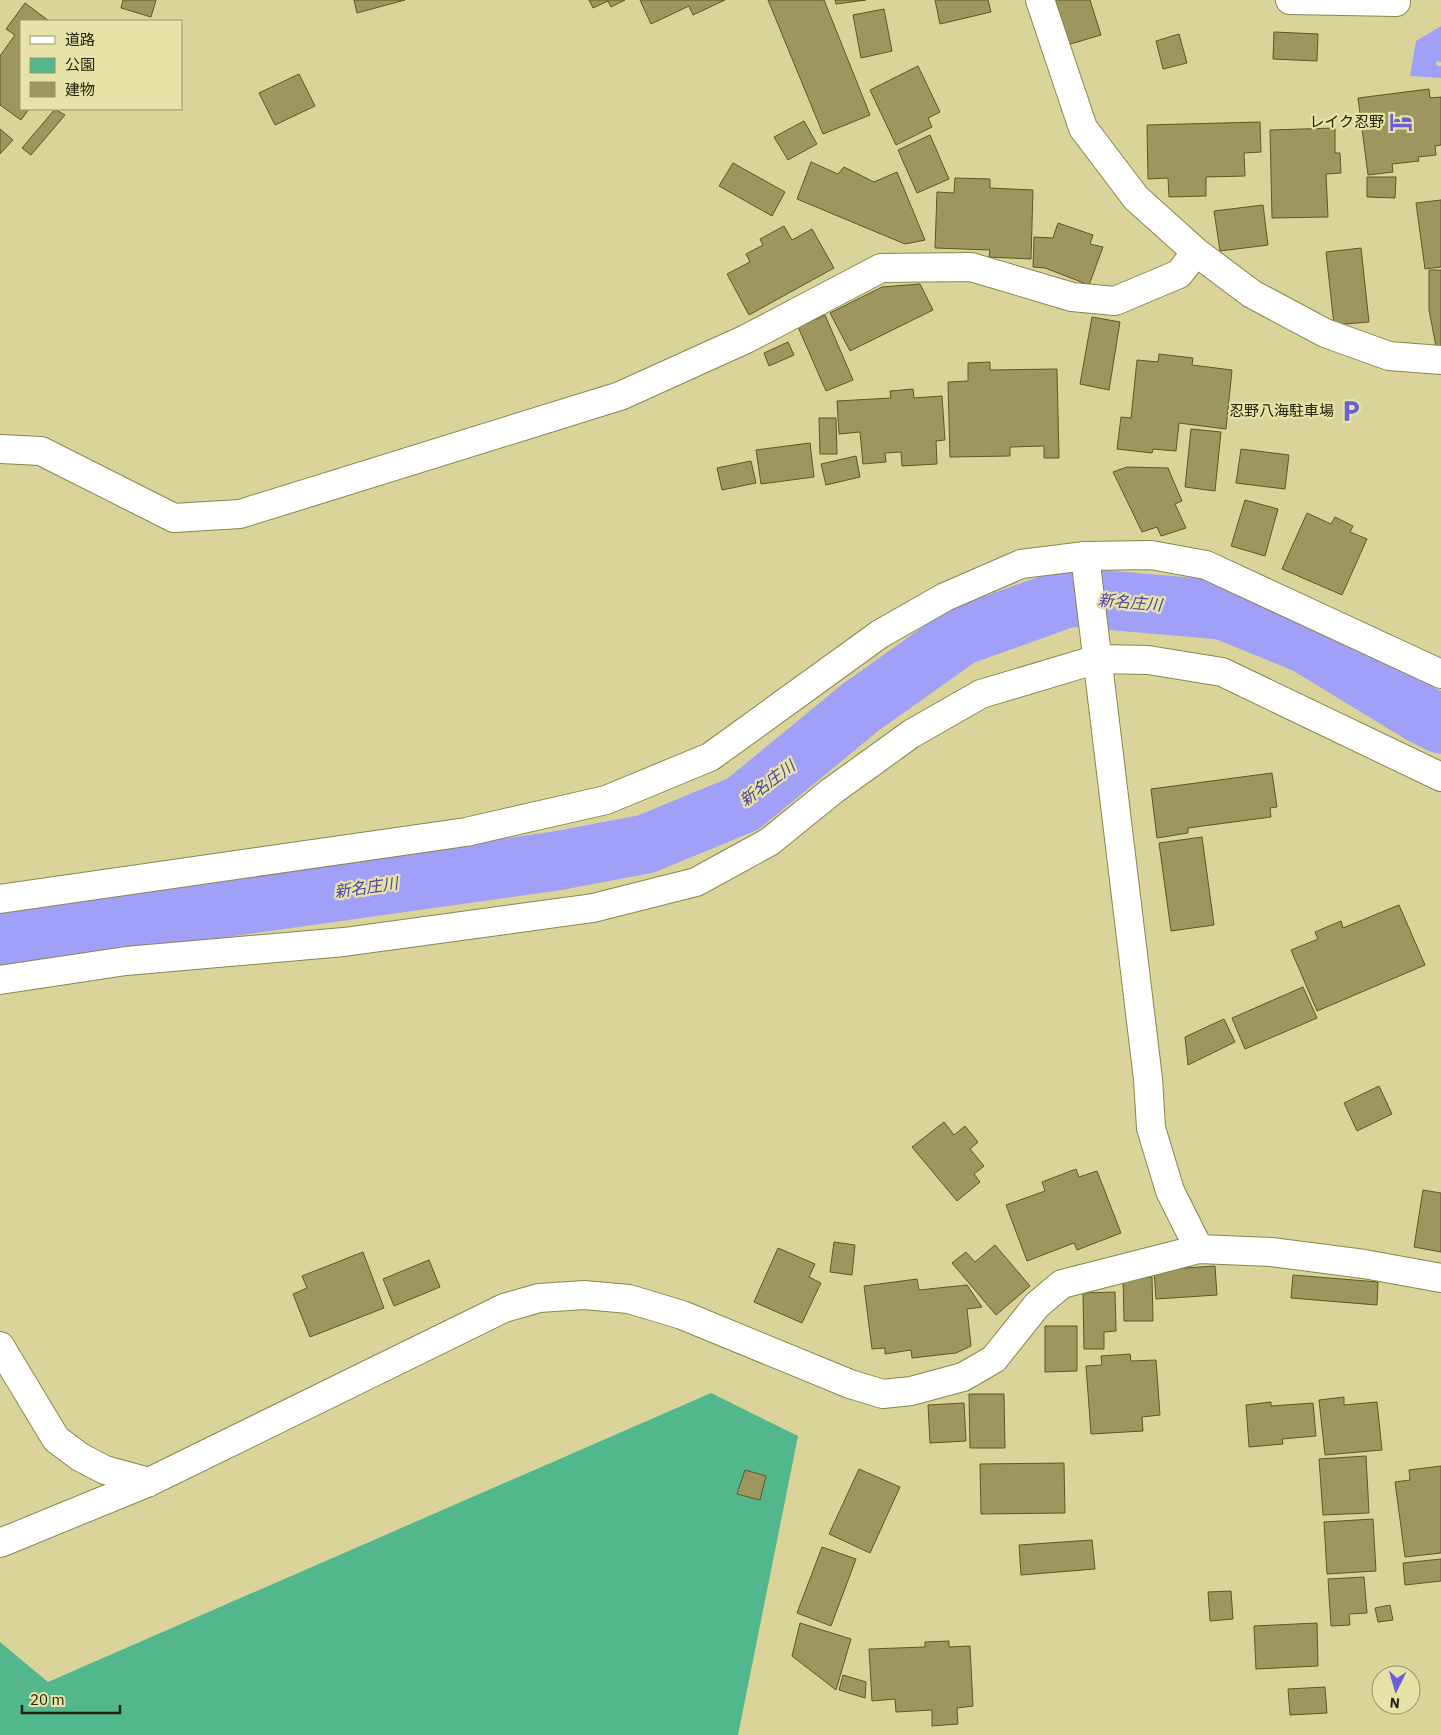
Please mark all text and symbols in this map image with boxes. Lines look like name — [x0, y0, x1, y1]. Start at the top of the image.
legend — [20, 20, 182, 110]
text: 道路 — [65, 30, 95, 49]
text: 公園 — [65, 55, 95, 74]
text: 建物 — [65, 80, 95, 99]
hotel icon: レイク忍野 — [1388, 109, 1414, 135]
place label: レイク忍野 — [1309, 112, 1384, 131]
parking icon: 忍野八海駐車場 — [1338, 398, 1364, 424]
place label: 忍野八海駐車場 — [1229, 401, 1334, 420]
water label: 新名庄川 — [1097, 589, 1165, 615]
water label: 新名庄川 — [735, 755, 800, 810]
water label: 新名庄川 — [333, 872, 401, 901]
north arrow — [1371, 1665, 1421, 1715]
scale bar — [22, 1682, 120, 1714]
text: 20 m — [30, 1690, 65, 1709]
text: N — [1389, 1694, 1401, 1712]

